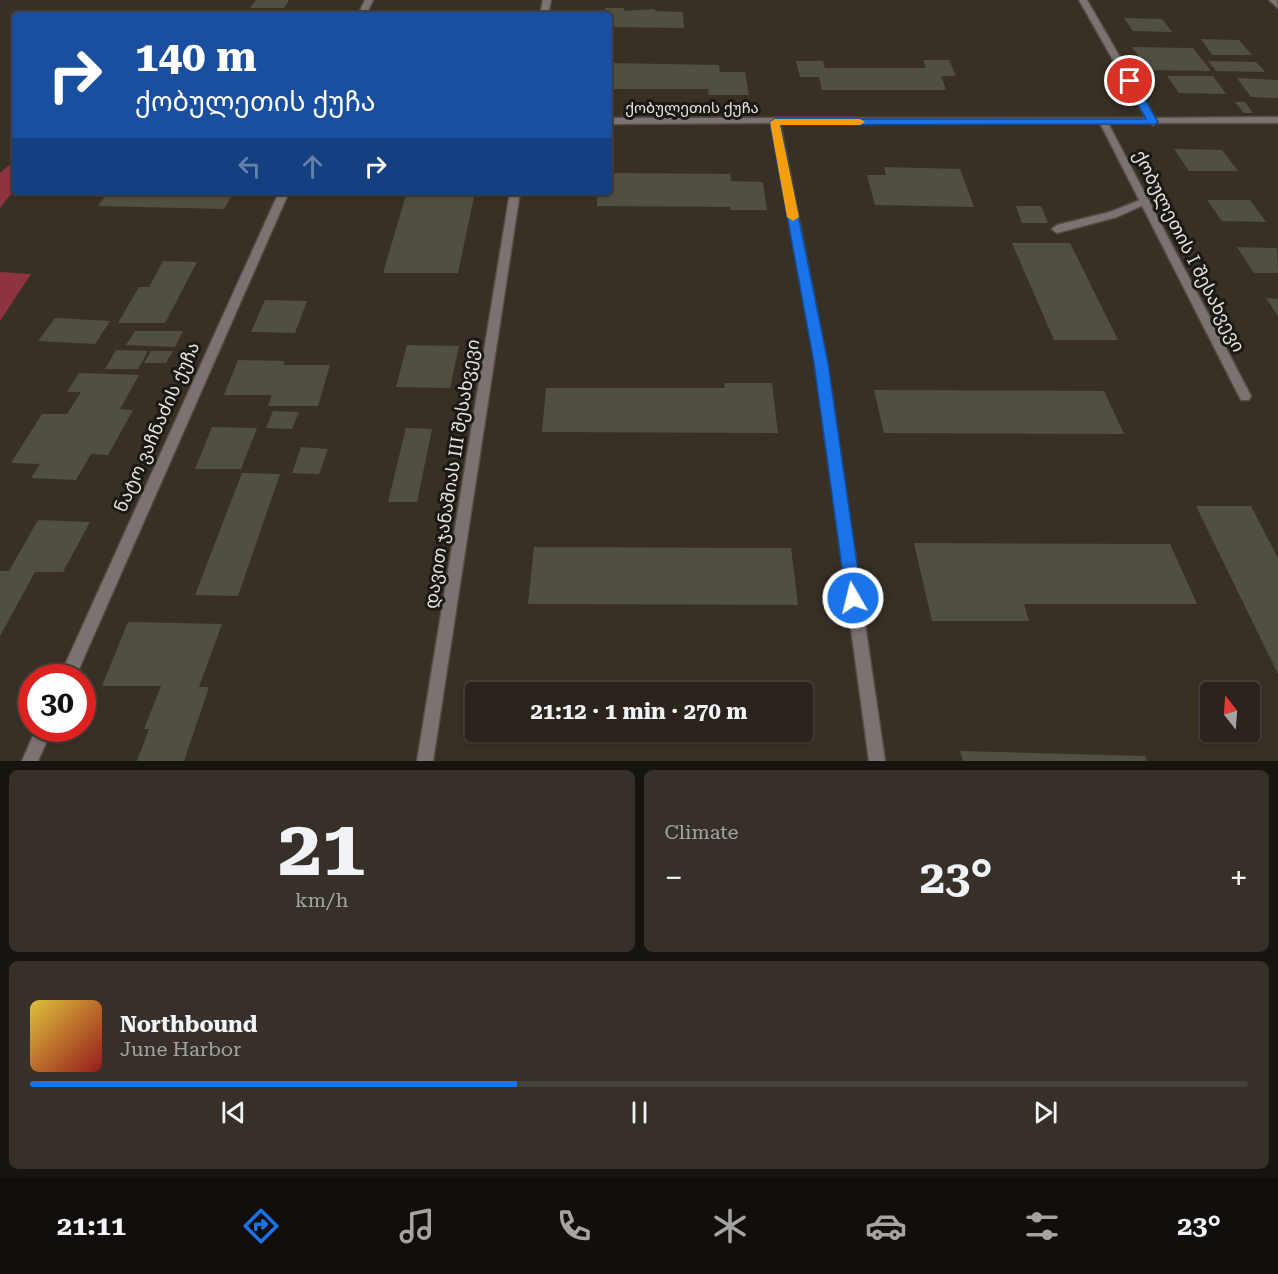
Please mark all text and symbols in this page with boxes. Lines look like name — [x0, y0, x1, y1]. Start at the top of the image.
text: 140 m — [135, 32, 257, 81]
icon: right — [36, 36, 114, 114]
pin — [1104, 55, 1155, 106]
icon: arrive — [1113, 64, 1146, 97]
text: ქობულეთის ქუჩა — [135, 86, 376, 118]
street label: ქობულეთის ქუჩა — [625, 99, 759, 117]
street label: ქობულეთის I შესახვევი — [1128, 146, 1250, 356]
icon: left — [233, 150, 266, 183]
icon: ahead — [296, 150, 329, 183]
icon: right — [359, 150, 392, 183]
street label: დავით ჯანაშიას III შესახვევი — [420, 338, 484, 610]
street label: ნატო ვაჩნაძის ქუჩა — [110, 339, 204, 515]
position arrow — [821, 566, 885, 630]
speed limit sign: 30 — [18, 664, 96, 742]
north arrow — [1200, 682, 1260, 742]
map controls — [1200, 682, 1260, 742]
text: 21:12 · 1 min · 270 m — [530, 699, 748, 724]
text: 21 — [278, 803, 365, 894]
text: Climate — [665, 820, 739, 844]
text: 23° — [920, 851, 993, 904]
text: − — [665, 858, 683, 897]
text: + — [1230, 858, 1248, 897]
text: km/h — [295, 888, 349, 912]
text: Northbound — [120, 1012, 258, 1037]
text: June Harbor — [120, 1037, 241, 1061]
icon: previous — [217, 1096, 250, 1129]
icon: pause — [623, 1096, 656, 1129]
icon: next — [1029, 1096, 1062, 1129]
icon: directions — [240, 1205, 282, 1247]
icon: music — [396, 1205, 438, 1247]
icon: phone — [553, 1205, 595, 1247]
icon: climate — [709, 1205, 751, 1247]
icon: car — [865, 1205, 907, 1247]
icon: filters — [1021, 1205, 1063, 1247]
text: 21:11 — [57, 1210, 126, 1242]
text: 23° — [1177, 1210, 1221, 1242]

